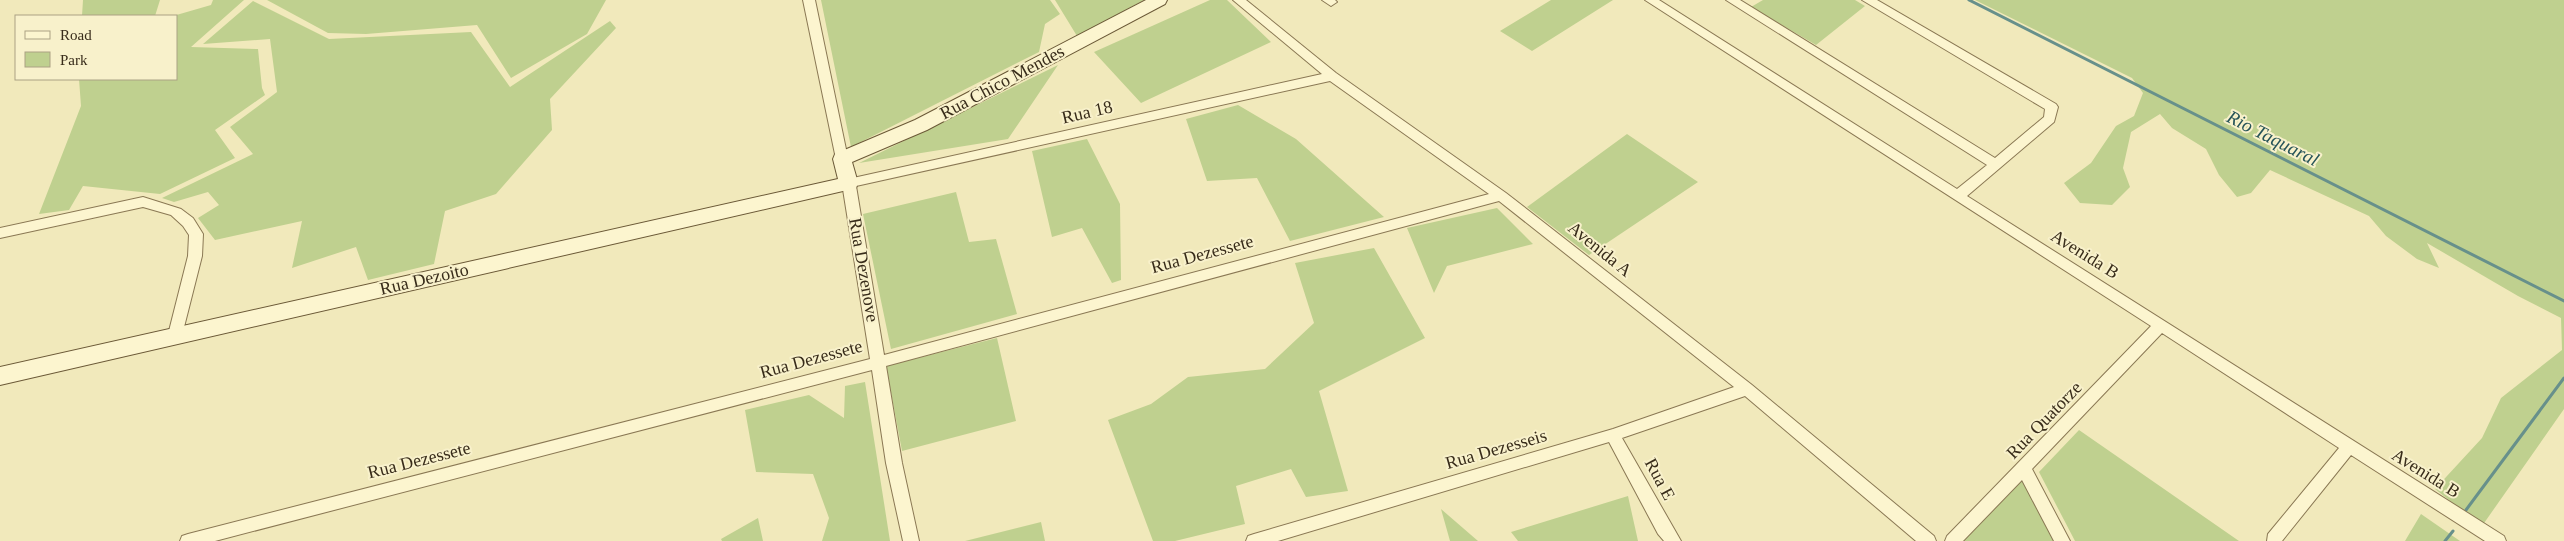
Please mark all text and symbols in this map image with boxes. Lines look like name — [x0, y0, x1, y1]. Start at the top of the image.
legend — [15, 15, 178, 80]
text: Road — [60, 27, 92, 43]
street label: Rua Chico Mendes — [936, 41, 1068, 123]
text: Park — [60, 52, 88, 68]
street label: Rua 18 — [1060, 96, 1114, 128]
water label: Rio Taquaral — [2223, 105, 2322, 170]
street label: Rua Dezenove — [845, 216, 883, 324]
street label: Avenida A — [1564, 217, 1636, 281]
street label: Avenida B — [2047, 225, 2123, 283]
street label: Rua Dezessete — [1148, 231, 1256, 277]
street label: Rua Dezoito — [378, 259, 470, 299]
street label: Rua Dezessete — [757, 336, 865, 382]
street label: Rua Quatorze — [2002, 377, 2086, 463]
street label: Rua Dezesseis — [1443, 425, 1549, 473]
street label: Rua Dezessete — [365, 438, 473, 482]
street label: Avenida B — [2388, 444, 2464, 502]
street label: Rua E — [1641, 455, 1679, 503]

